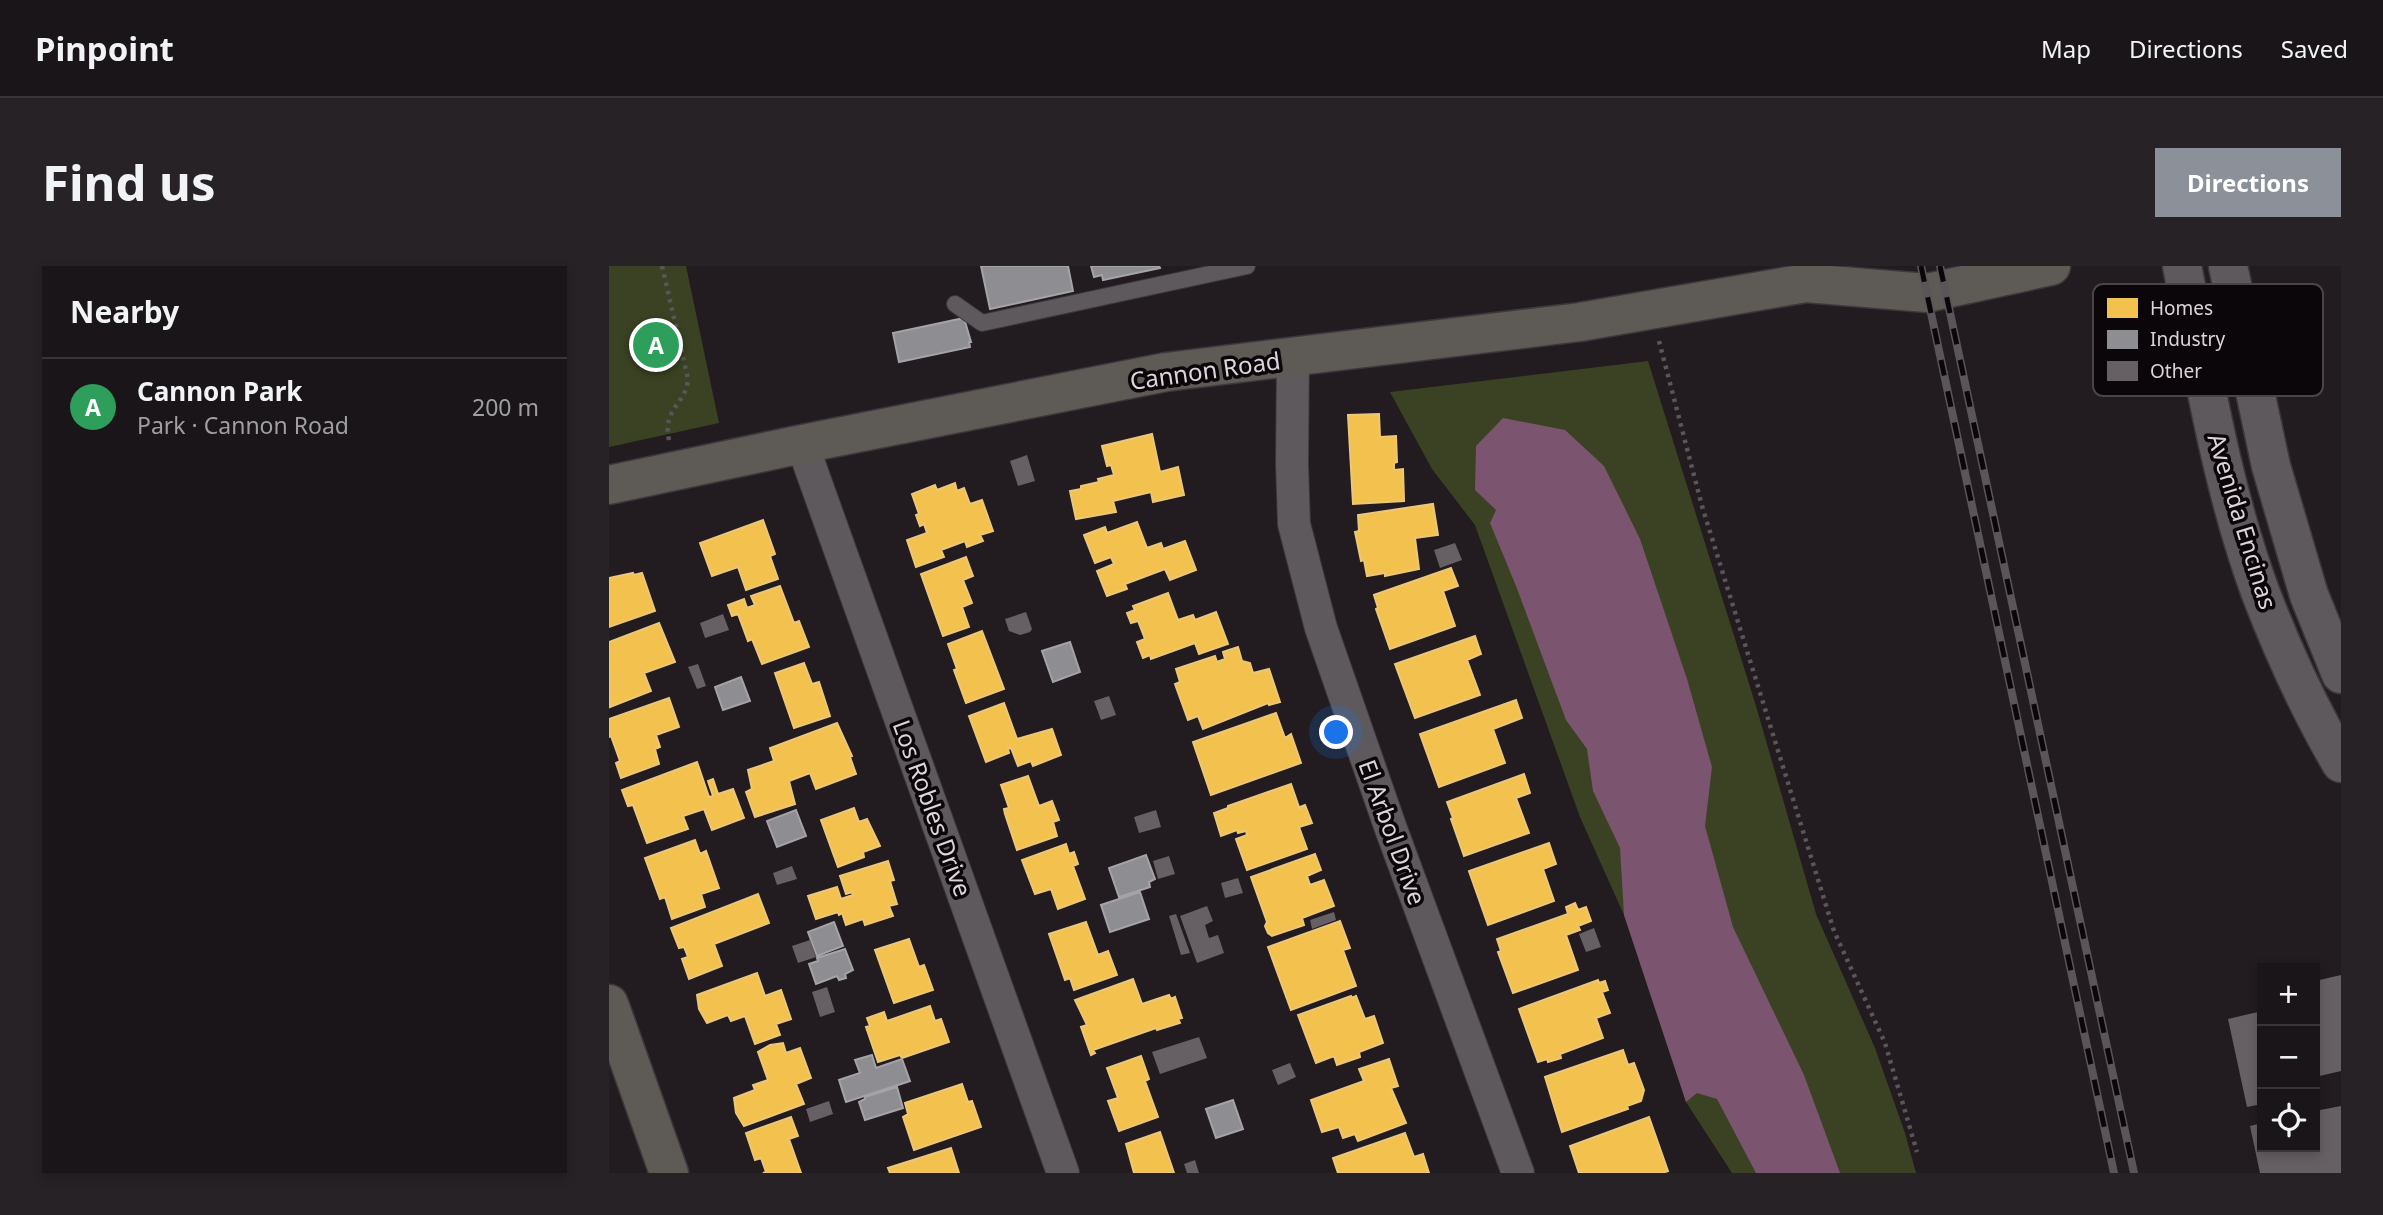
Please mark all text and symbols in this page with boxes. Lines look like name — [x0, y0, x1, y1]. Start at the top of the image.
text: Pinpoint — [35, 26, 174, 71]
text: Map — [2041, 32, 2091, 65]
text: Directions — [2129, 32, 2243, 65]
text: Saved — [2281, 32, 2348, 65]
button: Directions — [2155, 148, 2341, 217]
text: Find us — [42, 149, 216, 215]
legend — [2093, 284, 2323, 396]
text: Nearby — [70, 291, 179, 332]
text: Homes — [2150, 295, 2213, 321]
pin: A — [633, 319, 679, 371]
text: Industry — [2150, 326, 2225, 352]
street label: Cannon Road — [1128, 343, 1282, 397]
text: Other — [2150, 358, 2202, 384]
text: Cannon Park — [137, 373, 302, 409]
text: A — [85, 391, 101, 423]
text: 200 m — [472, 391, 539, 423]
text: Park · Cannon Road — [137, 409, 349, 441]
street label: Avenida Encinas — [2201, 429, 2285, 613]
street label: Los Robles Drive — [886, 715, 980, 901]
your location — [1319, 715, 1353, 749]
street label: El Arbol Drive — [1351, 755, 1435, 909]
map controls — [2257, 963, 2320, 1152]
button: + — [2257, 963, 2320, 1026]
button: − — [2257, 1026, 2320, 1089]
button: locate — [2257, 1089, 2320, 1152]

